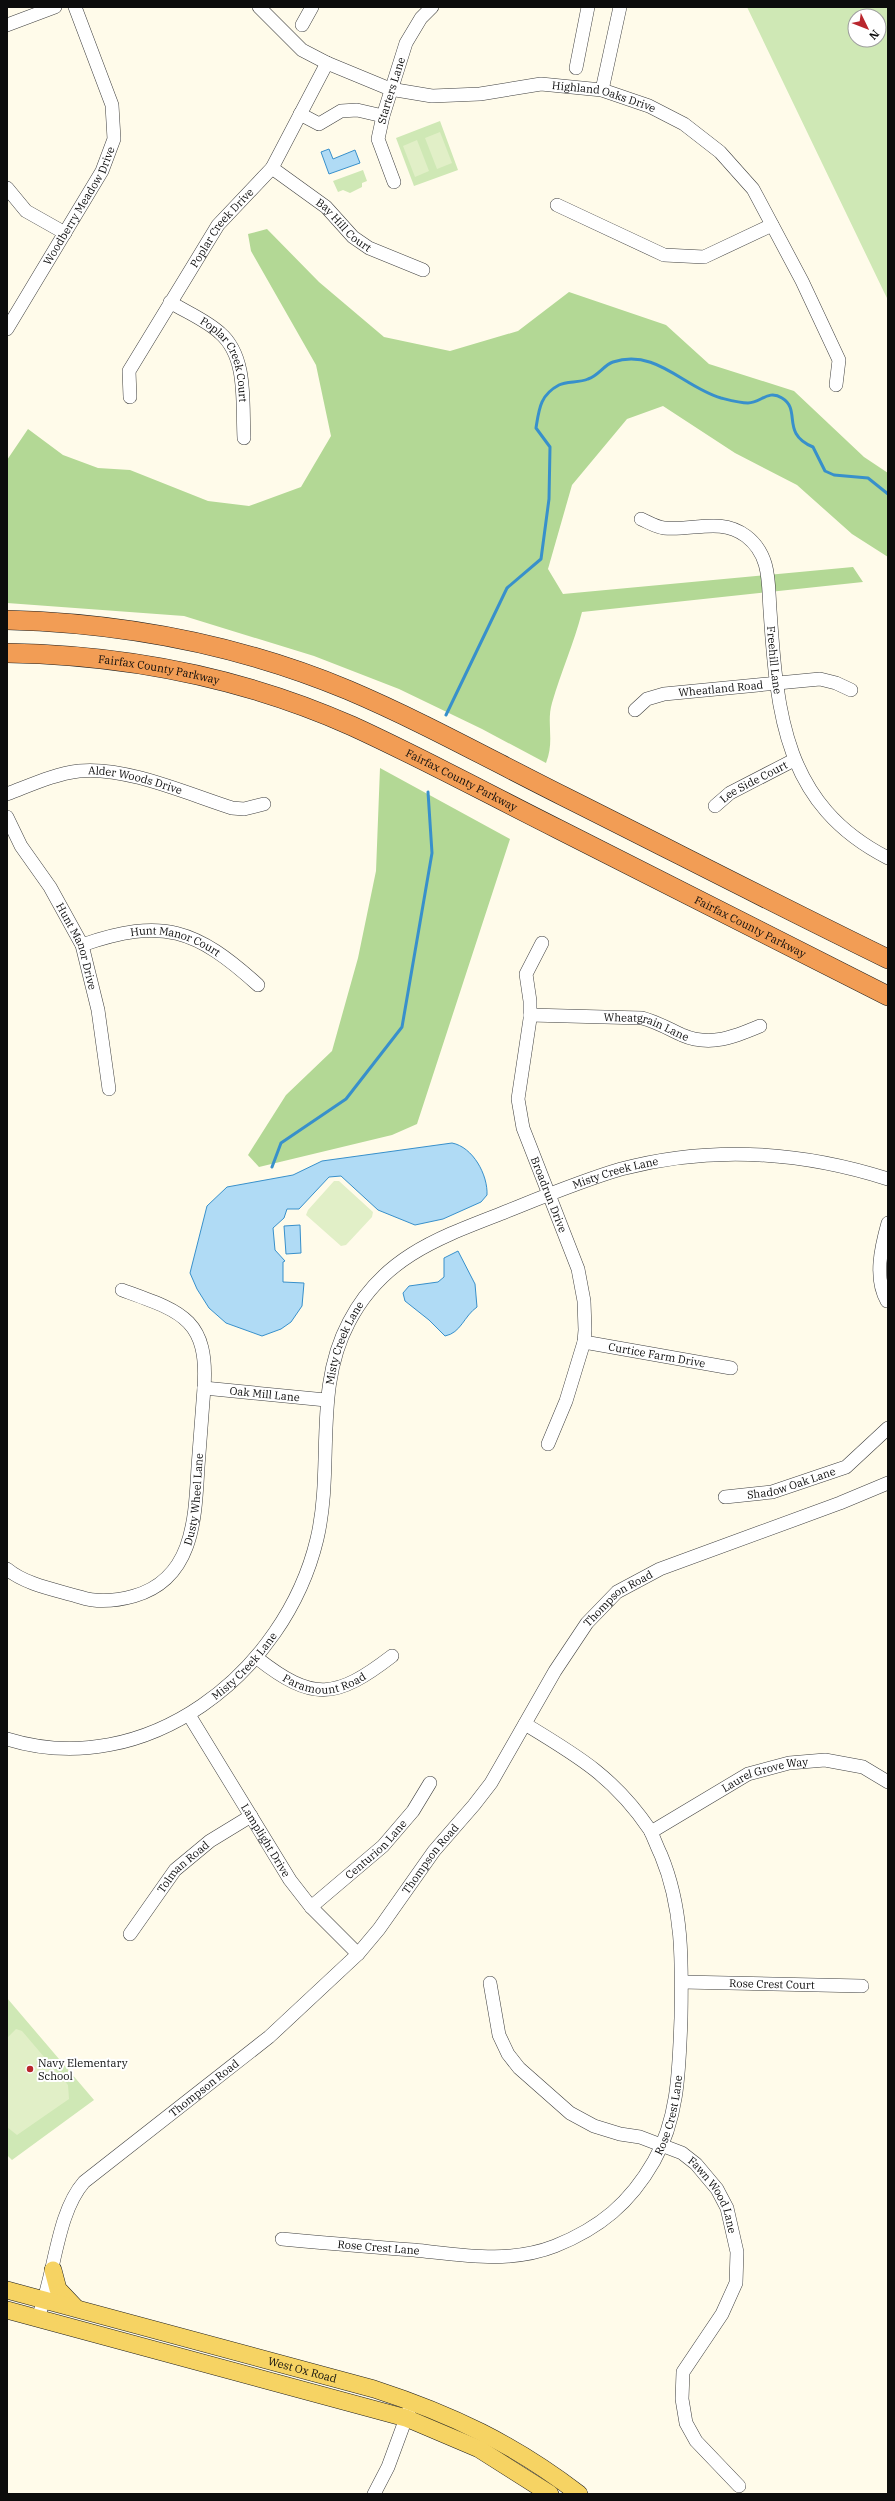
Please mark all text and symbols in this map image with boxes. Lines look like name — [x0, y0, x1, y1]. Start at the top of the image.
north arrow — [847, 8, 887, 48]
text: N — [866, 27, 882, 43]
street label: Starters Lane — [374, 55, 408, 125]
street label: Highland Oaks Drive — [551, 78, 658, 115]
street label: Woodberry Meadow Drive — [40, 144, 118, 267]
street label: Poplar Creek Drive — [187, 185, 256, 270]
street label: Bay Hill Court — [313, 195, 374, 255]
street label: Poplar Creek Court — [198, 314, 250, 403]
street label: Freehill Lane — [764, 626, 785, 695]
street label: Fairfax County Parkway — [97, 652, 221, 687]
street label: Wheatland Road — [678, 677, 764, 700]
street label: Fairfax County Parkway — [403, 746, 520, 814]
street label: Lee Side Court — [717, 758, 790, 806]
street label: Alder Woods Drive — [88, 763, 184, 797]
street label: Fairfax County Parkway — [692, 893, 809, 961]
street label: Hunt Manor Drive — [53, 900, 100, 991]
street label: Hunt Manor Court — [129, 923, 223, 959]
street label: Wheatgrain Lane — [603, 1010, 691, 1044]
street label: Misty Creek Lane — [570, 1154, 660, 1192]
street label: Broadrun Drive — [528, 1155, 570, 1235]
street label: Misty Creek Lane — [322, 1298, 367, 1386]
street label: Curtice Farm Drive — [607, 1339, 707, 1370]
street label: Oak Mill Lane — [229, 1384, 301, 1404]
street label: Dusty Wheel Lane — [181, 1452, 206, 1547]
street label: Shadow Oak Lane — [746, 1464, 837, 1502]
street label: Thompson Road — [580, 1567, 655, 1630]
street label: Misty Creek Lane — [209, 1629, 280, 1703]
street label: Paramount Road — [280, 1667, 368, 1681]
text: Paramount Road — [280, 1669, 369, 1697]
street label: Laurel Grove Way — [719, 1754, 809, 1795]
street label: Lamplight Drive — [238, 1801, 294, 1880]
street label: Centurion Lane — [342, 1816, 410, 1882]
street label: Thompson Road — [399, 1821, 462, 1897]
street label: Tolman Road — [154, 1838, 212, 1896]
street label: Rose Crest Court — [729, 1976, 815, 1992]
place label: Navy Elementary School — [38, 2056, 128, 2083]
street label: Thompson Road — [166, 2056, 242, 2120]
marker: Navy Elementary School — [25, 2064, 35, 2074]
street label: Rose Crest Lane — [651, 2074, 685, 2157]
street label: Fawn Wood Lane — [685, 2153, 740, 2235]
street label: Rose Crest Lane — [337, 2237, 421, 2258]
street label: West Ox Road — [266, 2354, 339, 2386]

